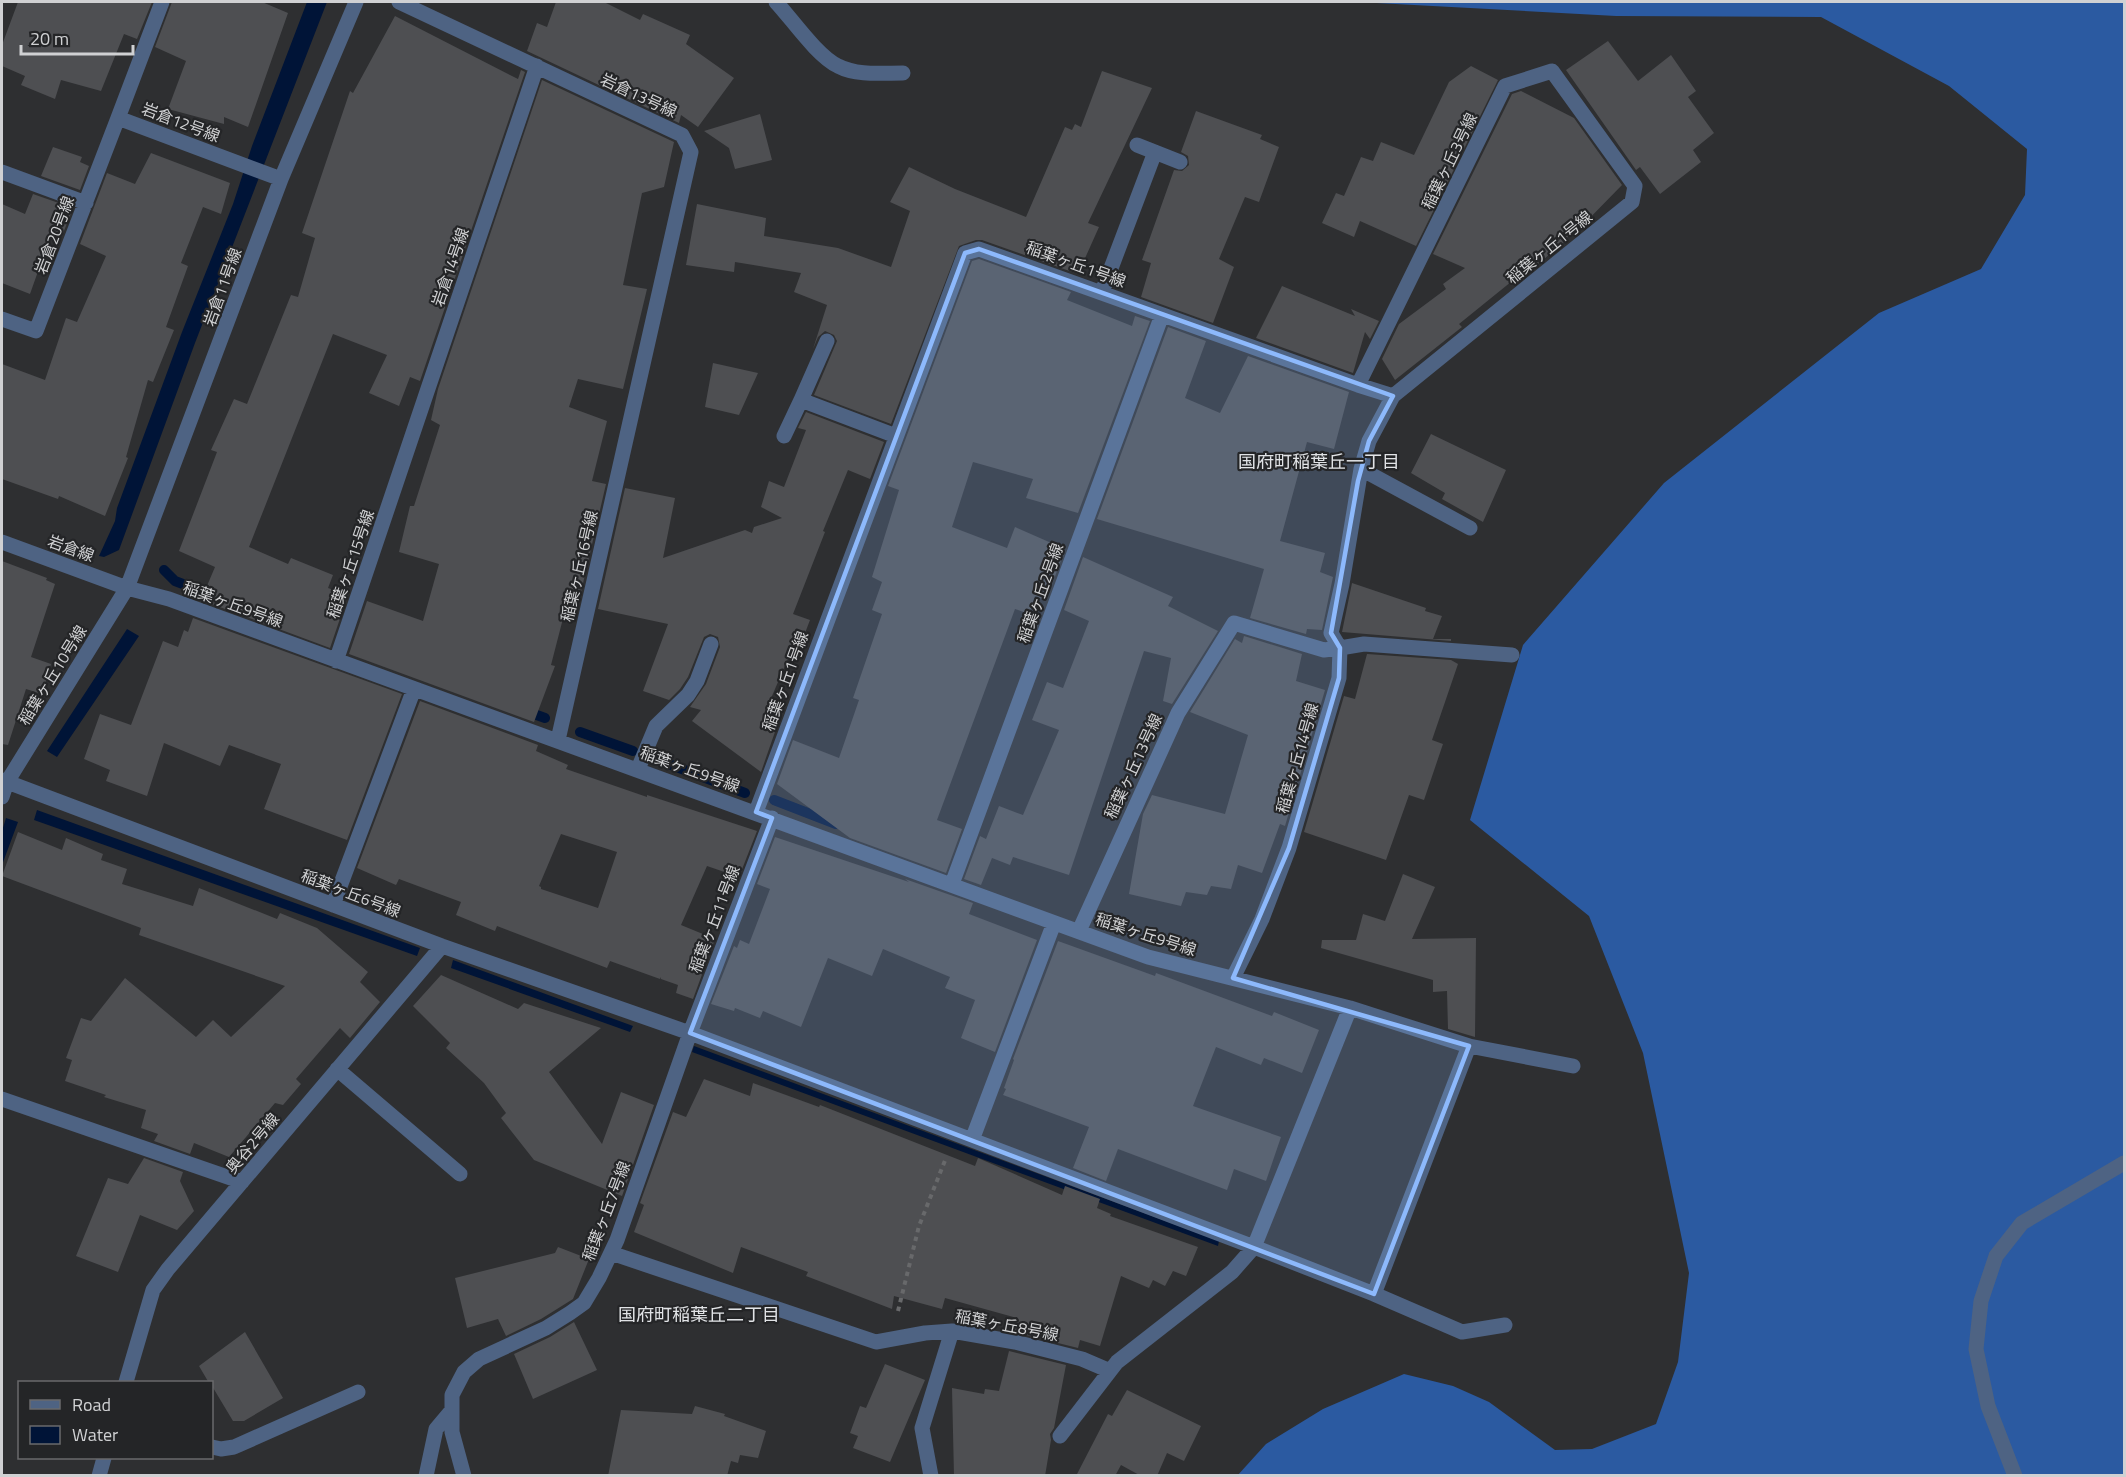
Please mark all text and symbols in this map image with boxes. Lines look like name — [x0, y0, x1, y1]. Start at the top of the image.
scale bar — [21, 18, 134, 56]
text: 20 m — [30, 25, 69, 52]
street label: 岩倉13号線 — [597, 67, 681, 123]
street label: 岩倉12号線 — [138, 96, 224, 148]
street label: 稲葉ヶ丘3号線 — [1415, 109, 1483, 213]
street label: 岩倉20号線 — [28, 192, 80, 278]
street label: 稲葉ヶ丘1号線 — [1501, 205, 1597, 289]
street label: 岩倉14号線 — [425, 224, 475, 310]
street label: 稲葉ヶ丘1号線 — [1023, 235, 1129, 293]
street label: 岩倉11号線 — [197, 244, 247, 330]
district label: 国府町稲葉丘一丁目 — [1238, 448, 1400, 475]
street label: 稲葉ヶ丘15号線 — [320, 506, 380, 622]
street label: 稲葉ヶ丘16号線 — [554, 508, 604, 624]
street label: 岩倉線 — [44, 529, 98, 567]
street label: 稲葉ヶ丘2号線 — [1011, 540, 1069, 646]
street label: 稲葉ヶ丘9号線 — [180, 575, 286, 633]
street label: 稲葉ヶ丘10号線 — [12, 620, 92, 730]
street label: 稲葉ヶ丘1号線 — [756, 628, 814, 734]
street label: 稲葉ヶ丘14号線 — [1270, 700, 1324, 816]
street label: 稲葉ヶ丘13号線 — [1098, 709, 1168, 823]
street label: 稲葉ヶ丘9号線 — [637, 740, 743, 798]
street label: 稲葉ヶ丘11号線 — [682, 862, 746, 976]
street label: 稲葉ヶ丘6号線 — [298, 863, 404, 923]
street label: 稲葉ヶ丘9号線 — [1092, 906, 1200, 962]
street label: 奥谷2号線 — [219, 1107, 285, 1179]
street label: 稲葉ヶ丘7号線 — [576, 1158, 636, 1264]
district label: 国府町稲葉丘二丁目 — [618, 1301, 780, 1328]
street label: 稲葉ヶ丘8号線 — [953, 1303, 1061, 1347]
legend — [18, 1381, 213, 1459]
text: Road — [72, 1391, 111, 1418]
text: Water — [72, 1421, 118, 1448]

